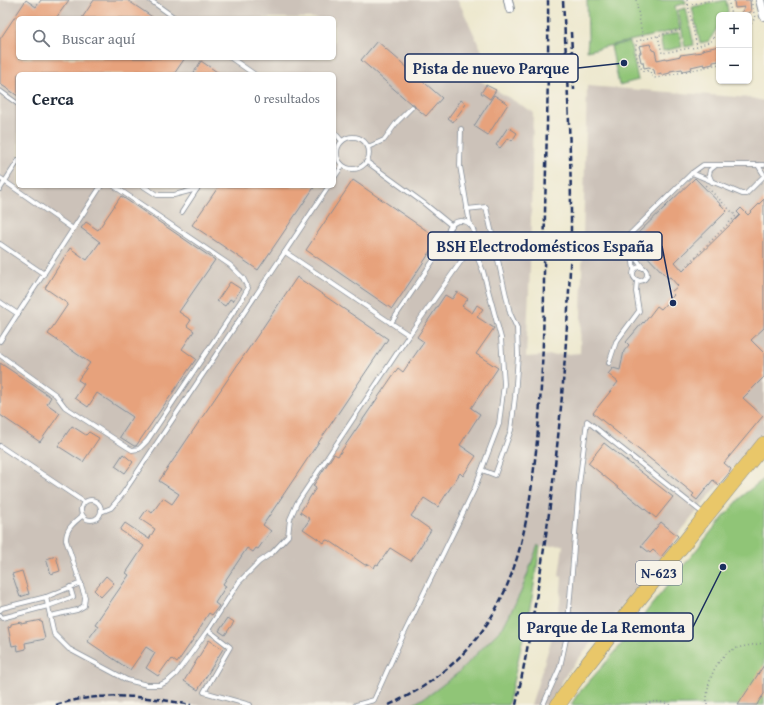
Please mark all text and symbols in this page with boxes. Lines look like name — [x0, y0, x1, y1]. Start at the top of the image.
map controls — [716, 12, 752, 84]
button: + — [716, 12, 752, 48]
search box — [16, 16, 336, 60]
icon: search — [30, 27, 52, 49]
text: Buscar aquí — [62, 28, 135, 49]
button: − — [716, 48, 752, 84]
callout: Pista de nuevo Parque — [405, 54, 578, 82]
text: Pista de nuevo Parque — [413, 56, 569, 80]
text: Cerca — [32, 86, 74, 111]
text: 0 resultados — [254, 89, 320, 108]
callout: BSH Electrodomésticos España — [428, 232, 662, 260]
text: BSH Electrodomésticos España — [436, 234, 654, 258]
road number: N-623 — [636, 561, 682, 585]
callout: Parque de La Remonta — [519, 613, 693, 641]
text: Parque de La Remonta — [527, 615, 686, 639]

